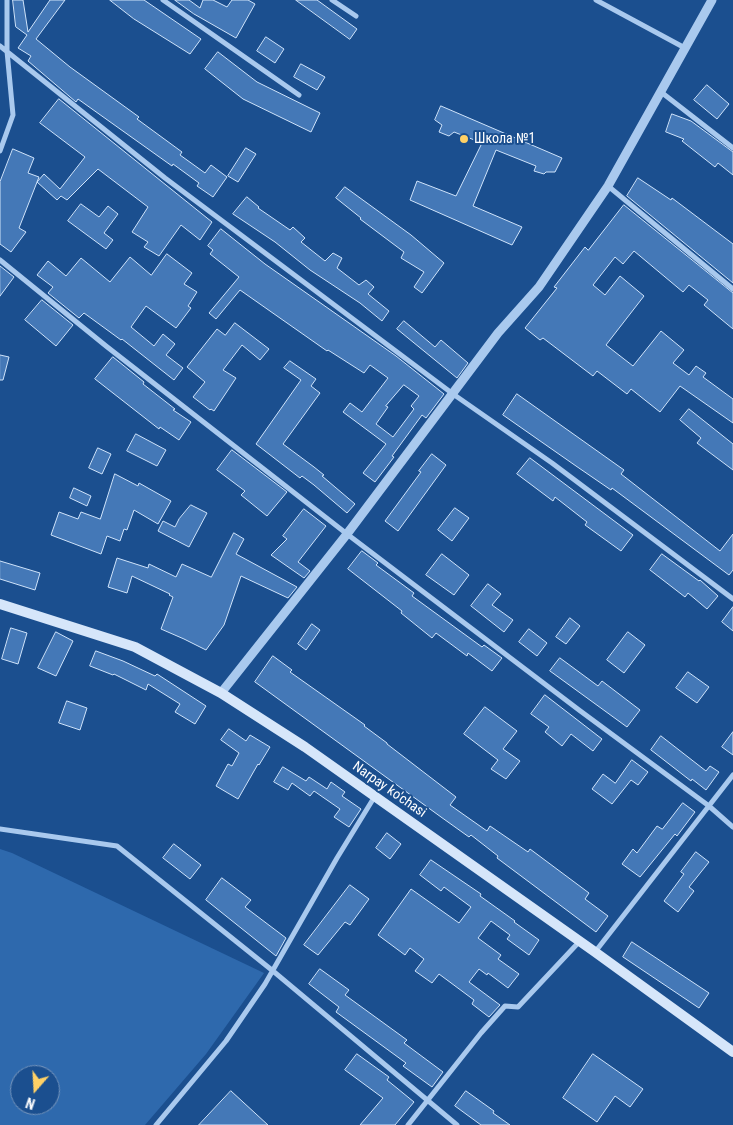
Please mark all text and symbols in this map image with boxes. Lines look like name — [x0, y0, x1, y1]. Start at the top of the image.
place label: Школа №1 — [474, 131, 535, 147]
marker: Школа №1 — [458, 133, 470, 145]
street label: Narpay ko'chasi — [349, 758, 429, 822]
north arrow — [10, 1065, 60, 1115]
text: N — [24, 1094, 37, 1112]

